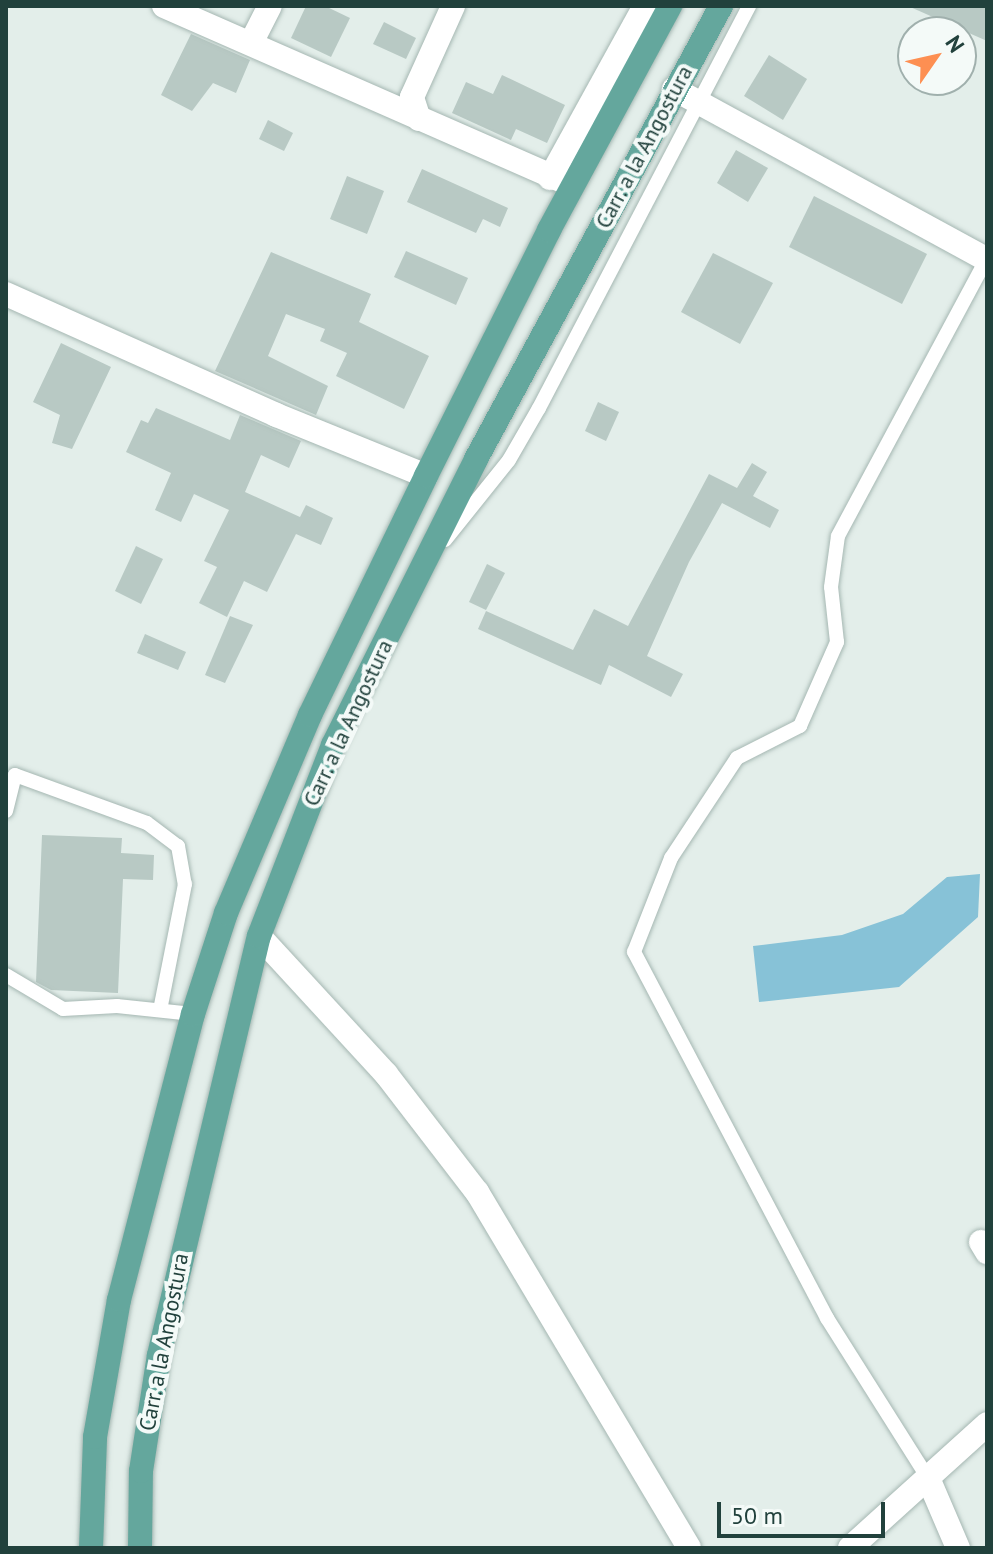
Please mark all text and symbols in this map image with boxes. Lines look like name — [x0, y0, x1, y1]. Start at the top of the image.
north arrow — [897, 16, 977, 96]
text: N — [940, 30, 971, 58]
street label: Carr. a la Angostura — [589, 60, 699, 234]
street label: Carr. a la Angostura — [297, 635, 399, 811]
street label: Carr. a la Angostura — [134, 1250, 194, 1434]
scale bar — [721, 1486, 889, 1536]
text: 50 m — [731, 1500, 783, 1531]

